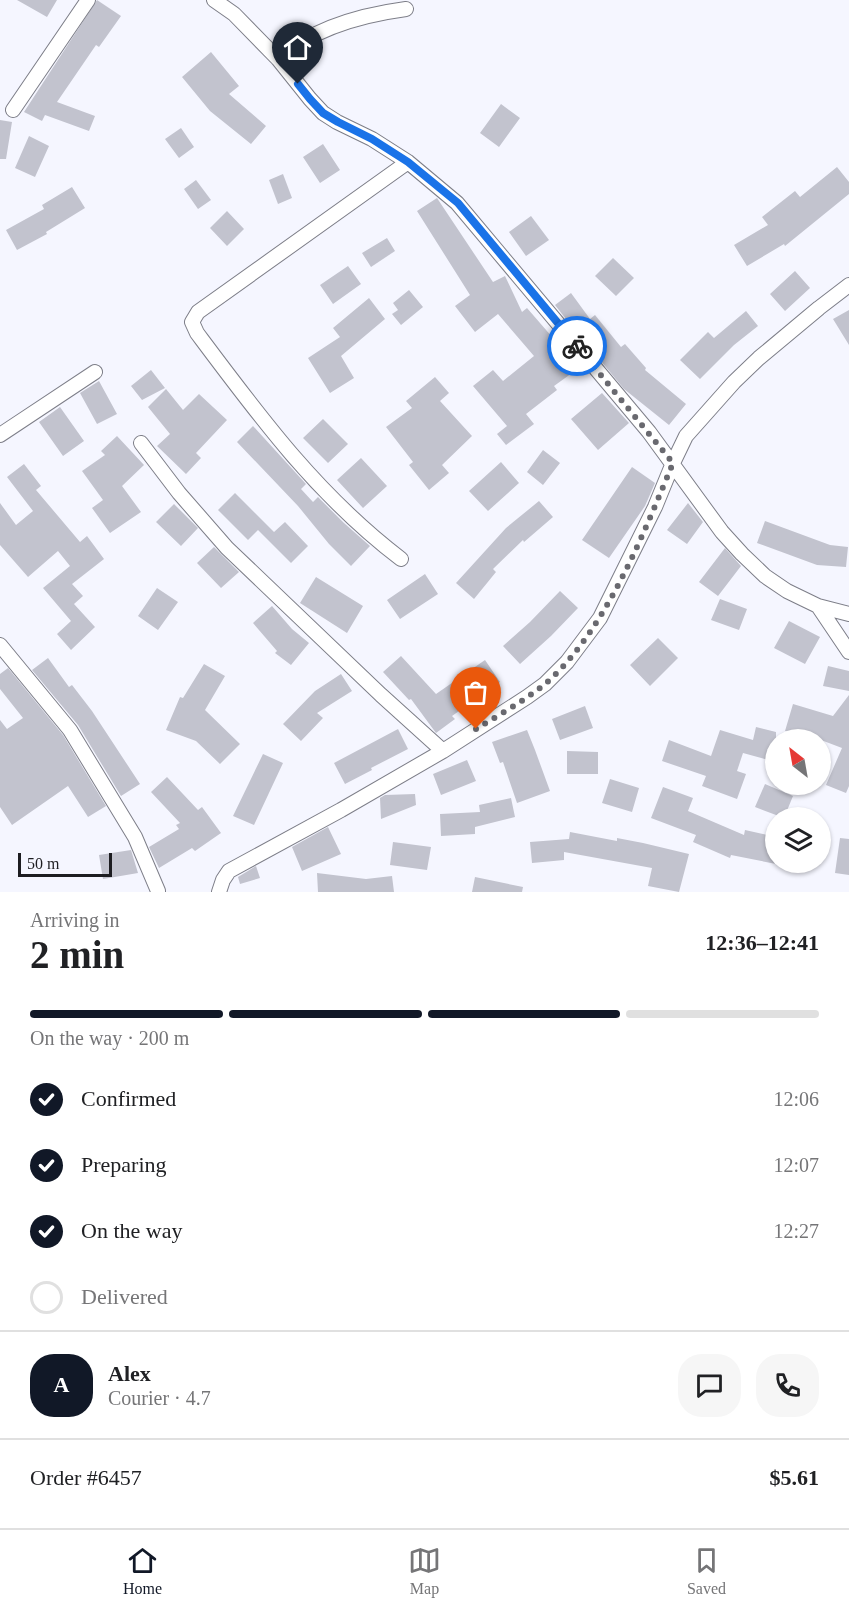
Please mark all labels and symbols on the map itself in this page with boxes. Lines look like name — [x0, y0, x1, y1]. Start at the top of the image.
pin — [272, 22, 323, 84]
courier — [547, 316, 607, 376]
pin — [450, 667, 501, 729]
north arrow — [765, 729, 831, 795]
scale bar — [18, 850, 112, 878]

